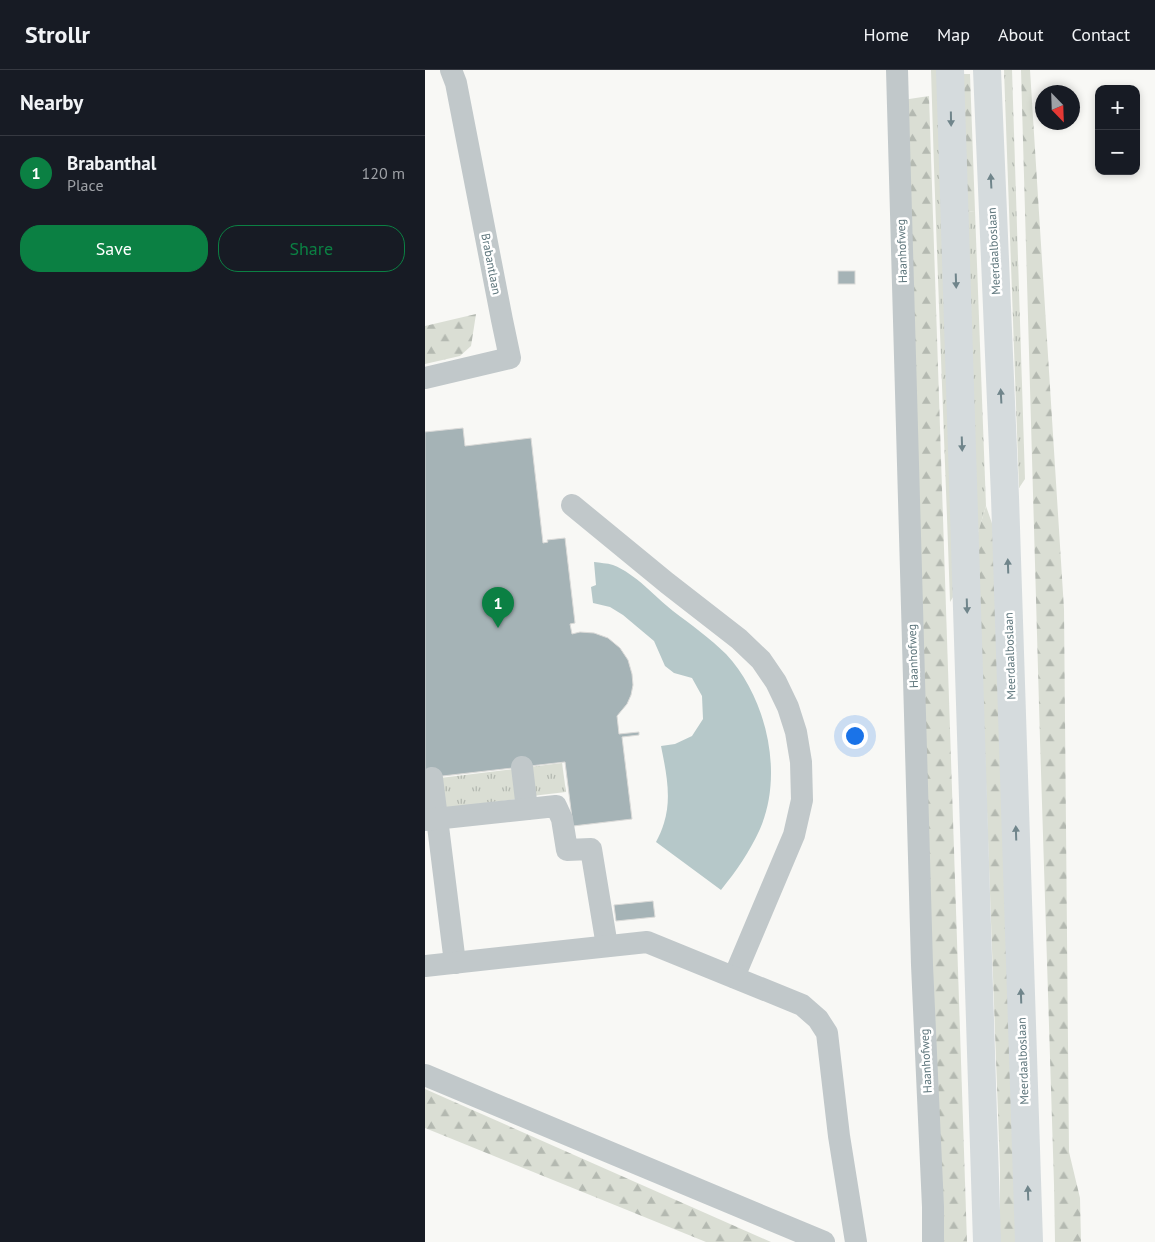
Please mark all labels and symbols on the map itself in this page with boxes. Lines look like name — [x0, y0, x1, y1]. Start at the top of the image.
north arrow — [1035, 85, 1080, 130]
one-way arrow — [948, 111, 956, 127]
one-way arrow — [987, 173, 995, 189]
street label: Meerdaalboslaan — [984, 207, 1003, 295]
street label: Haanhofweg — [893, 219, 910, 283]
street label: Brabantlaan — [478, 232, 505, 296]
one-way arrow — [953, 273, 961, 289]
one-way arrow — [997, 388, 1005, 404]
one-way arrow — [958, 436, 966, 452]
one-way arrow — [1003, 558, 1011, 574]
pin: 1 — [482, 587, 514, 628]
one-way arrow — [963, 598, 971, 614]
street label: Meerdaalboslaan — [1000, 612, 1019, 700]
street label: Haanhofweg — [904, 624, 921, 688]
your location — [842, 723, 868, 749]
one-way arrow — [1012, 825, 1020, 841]
one-way arrow — [1017, 988, 1025, 1004]
street label: Meerdaalboslaan — [1013, 1017, 1032, 1105]
street label: Haanhofweg — [916, 1029, 935, 1094]
one-way arrow — [1023, 1185, 1031, 1201]

